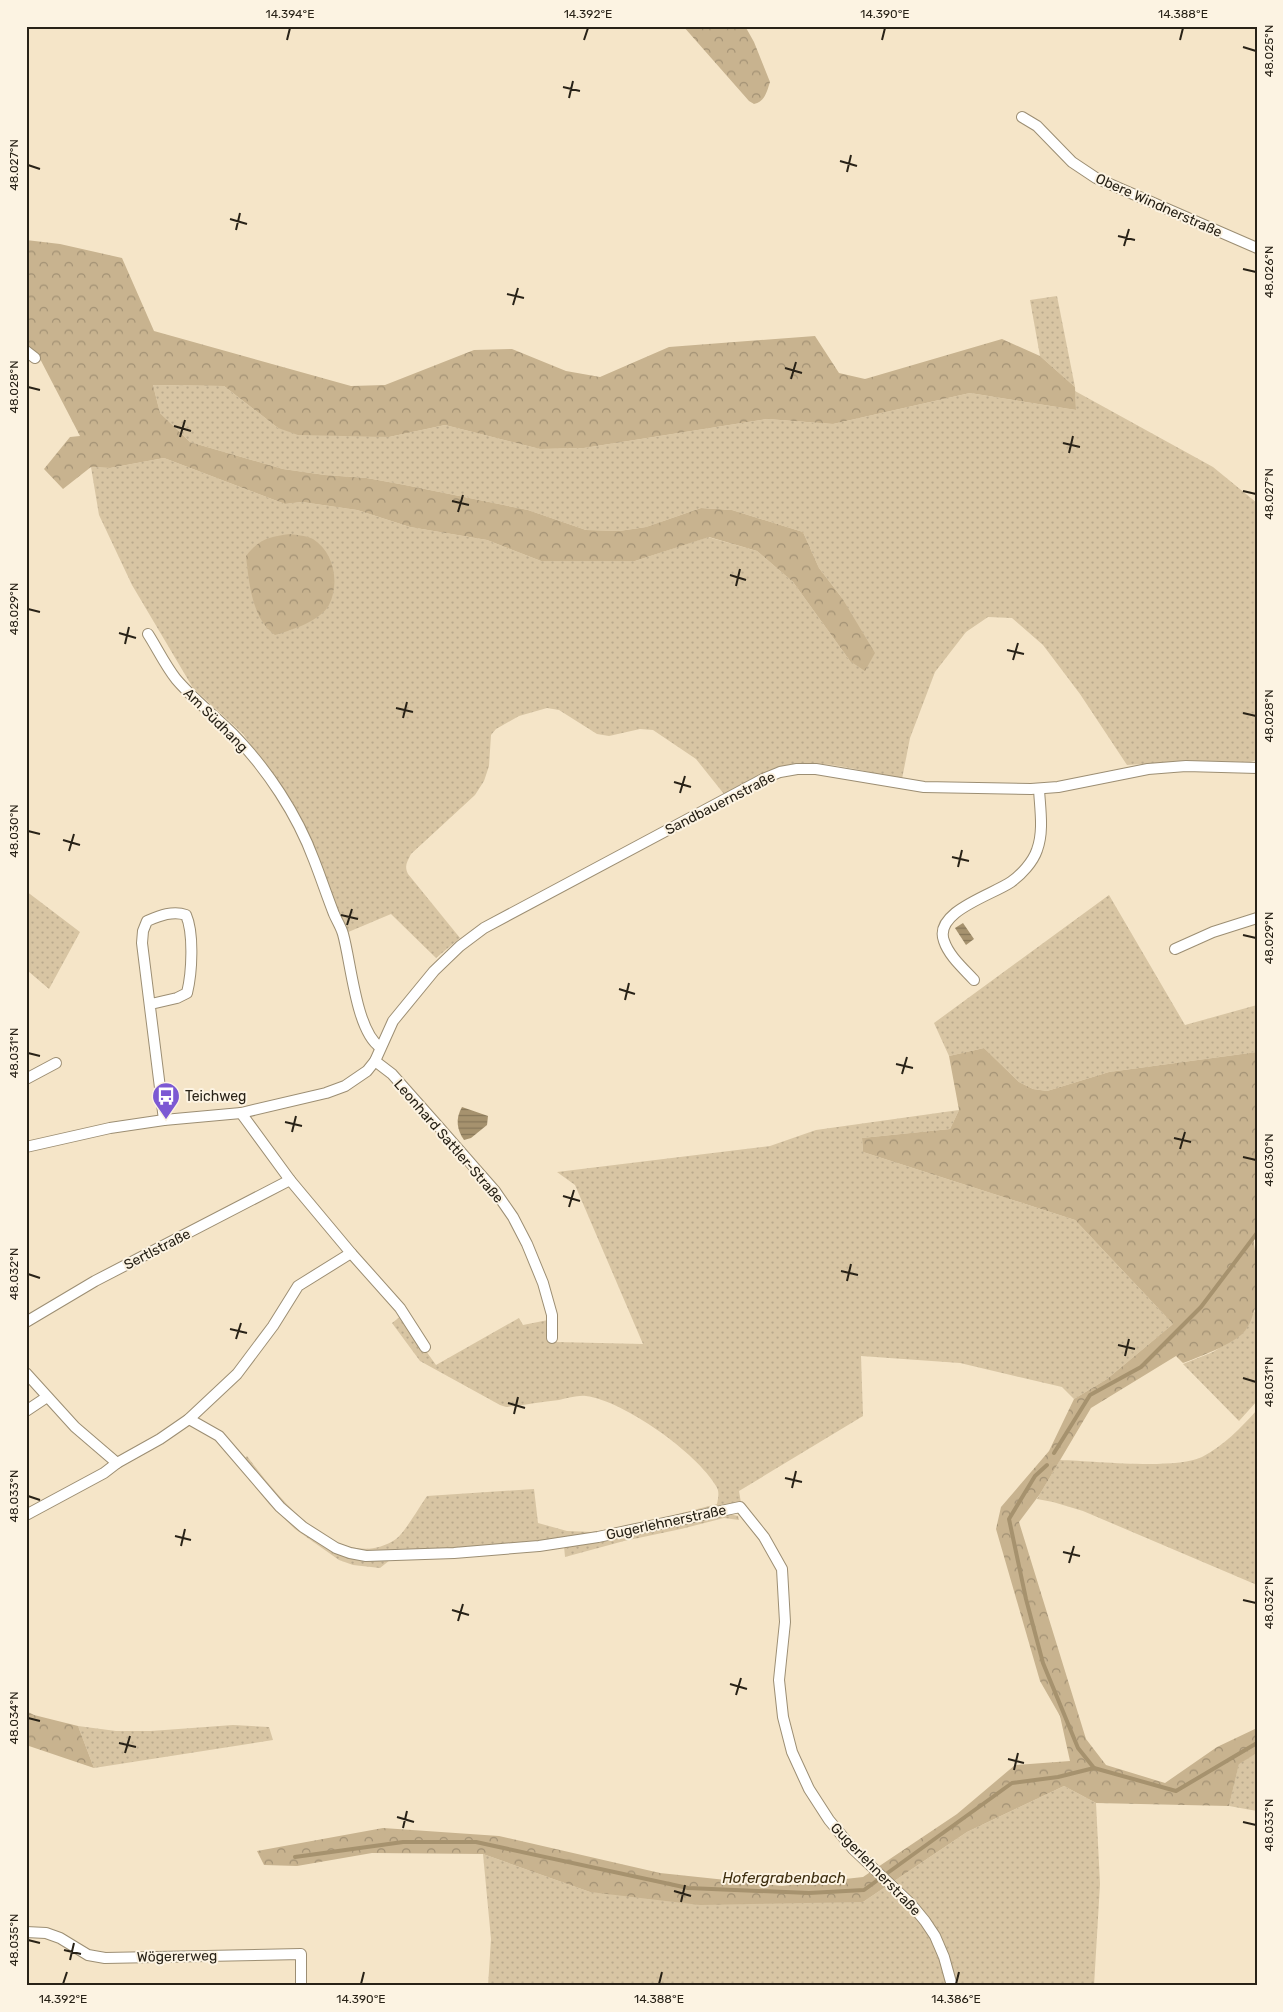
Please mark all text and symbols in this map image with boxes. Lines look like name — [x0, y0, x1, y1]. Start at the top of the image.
text: 14.394°E — [266, 7, 314, 21]
text: 14.392°E — [564, 7, 612, 21]
text: 14.390°E — [860, 7, 910, 21]
text: 14.388°E — [1158, 7, 1208, 21]
text: 48.025°N — [1262, 25, 1276, 77]
text: 48.027°N — [7, 139, 21, 191]
street label: Obere Windnerstraße — [1093, 170, 1225, 241]
text: 48.026°N — [1262, 246, 1276, 298]
text: 48.028°N — [7, 360, 21, 414]
text: 48.027°N — [1262, 468, 1276, 520]
text: 48.029°N — [7, 583, 21, 635]
street label: Am Südhang — [180, 685, 251, 756]
text: 48.028°N — [1262, 689, 1276, 743]
street label: Sandbauernstraße — [662, 768, 778, 838]
text: 48.030°N — [7, 804, 21, 858]
text: 48.029°N — [1262, 912, 1276, 964]
text: 48.031°N — [7, 1028, 21, 1078]
street label: Leonhard Sattler-Straße — [390, 1076, 507, 1207]
bus stop icon: Teichweg — [151, 1081, 181, 1120]
place label: Teichweg — [185, 1088, 246, 1105]
text: 48.030°N — [1262, 1133, 1276, 1187]
street label: Sertlstraße — [121, 1225, 193, 1273]
text: 48.032°N — [7, 1248, 21, 1300]
text: 48.031°N — [1262, 1357, 1276, 1407]
text: 48.033°N — [7, 1470, 21, 1522]
street label: Gugerlehnerstraße — [604, 1501, 728, 1544]
text: 48.032°N — [1262, 1577, 1276, 1629]
text: 48.034°N — [7, 1691, 21, 1745]
text: 48.033°N — [1262, 1799, 1276, 1851]
street label: Gugerlehnerstraße — [827, 1819, 924, 1919]
water label: Hofergrabenbach — [722, 1869, 846, 1887]
text: 48.035°N — [7, 1914, 21, 1966]
street label: Wögererweg — [136, 1947, 218, 1966]
text: 14.392°E — [39, 1992, 87, 2006]
text: 14.390°E — [336, 1992, 386, 2006]
text: 14.388°E — [634, 1992, 684, 2006]
text: 14.386°E — [931, 1992, 981, 2006]

